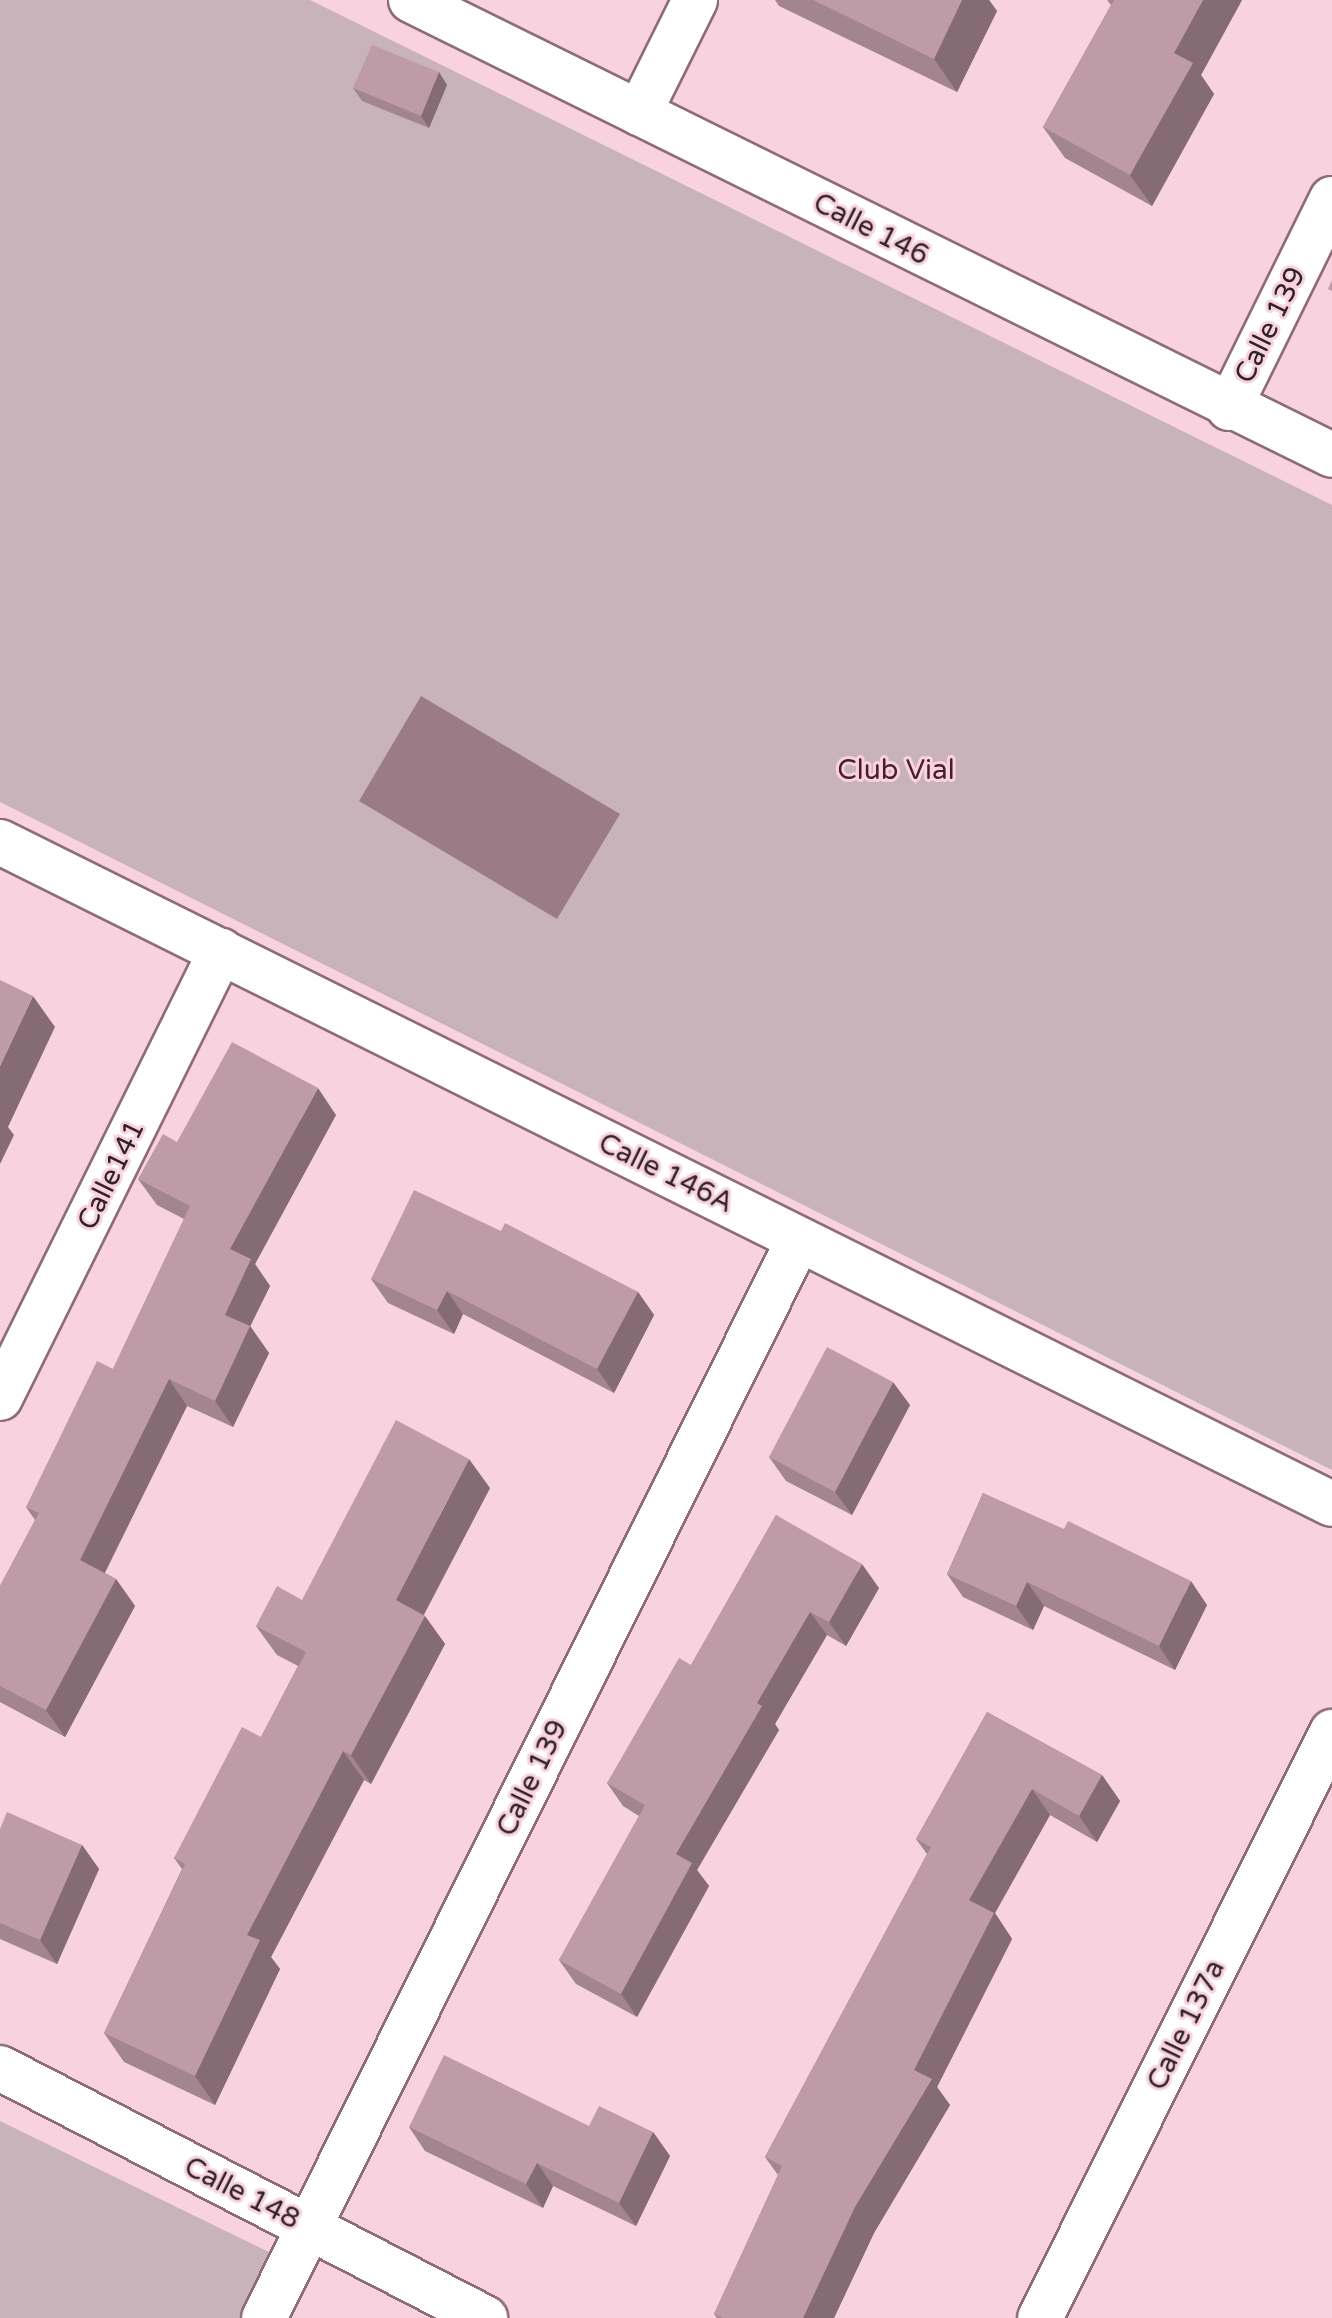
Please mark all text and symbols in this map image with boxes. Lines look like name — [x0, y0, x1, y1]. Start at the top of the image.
street label: Calle 146 — [808, 186, 934, 272]
street label: Calle 139 — [1227, 261, 1313, 389]
park label: Club Vial — [837, 753, 955, 787]
street label: Calle141 — [70, 1115, 152, 1235]
street label: Calle 146A — [593, 1126, 739, 1220]
street label: Calle 139 — [489, 1714, 575, 1842]
street label: Calle 137a — [1140, 1954, 1232, 2096]
street label: Calle 148 — [179, 2150, 305, 2236]

